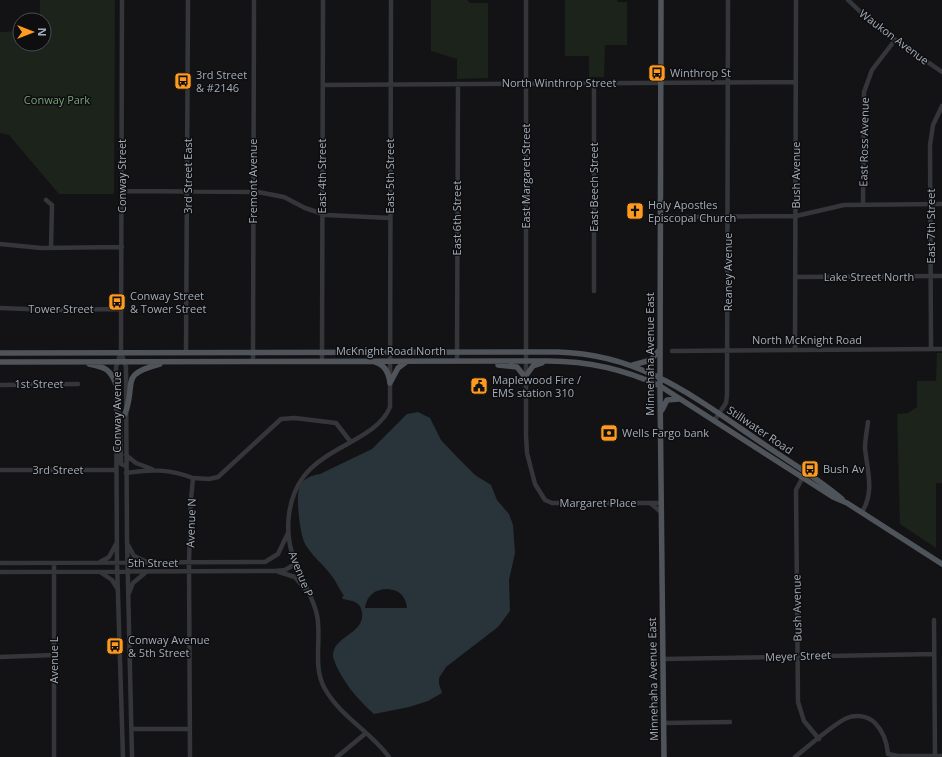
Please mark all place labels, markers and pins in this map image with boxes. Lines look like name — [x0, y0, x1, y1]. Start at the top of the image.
bus stop icon: Winthrop St — [647, 63, 667, 83]
place label: Winthrop St — [670, 65, 731, 80]
place label: 3rd Street & #2146 — [196, 67, 247, 95]
bus stop icon: 3rd Street & #2146 — [173, 71, 193, 91]
place label: Holy Apostles Episcopal Church — [648, 197, 736, 225]
church icon: Holy Apostles Episcopal Church — [625, 201, 645, 221]
place label: Conway Street & Tower Street — [130, 288, 206, 316]
bus stop icon: Conway Street & Tower Street — [107, 292, 127, 312]
place label: Maplewood Fire / EMS station 310 — [492, 372, 581, 400]
public building icon: Maplewood Fire / EMS station 310 — [469, 376, 489, 396]
bank icon: Wells Fargo bank — [599, 423, 619, 443]
place label: Wells Fargo bank — [622, 425, 709, 440]
bus stop icon: Bush Av — [800, 459, 820, 479]
place label: Bush Av — [823, 461, 865, 476]
place label: Conway Avenue & 5th Street — [128, 632, 210, 660]
bus stop icon: Conway Avenue & 5th Street — [105, 636, 125, 656]

